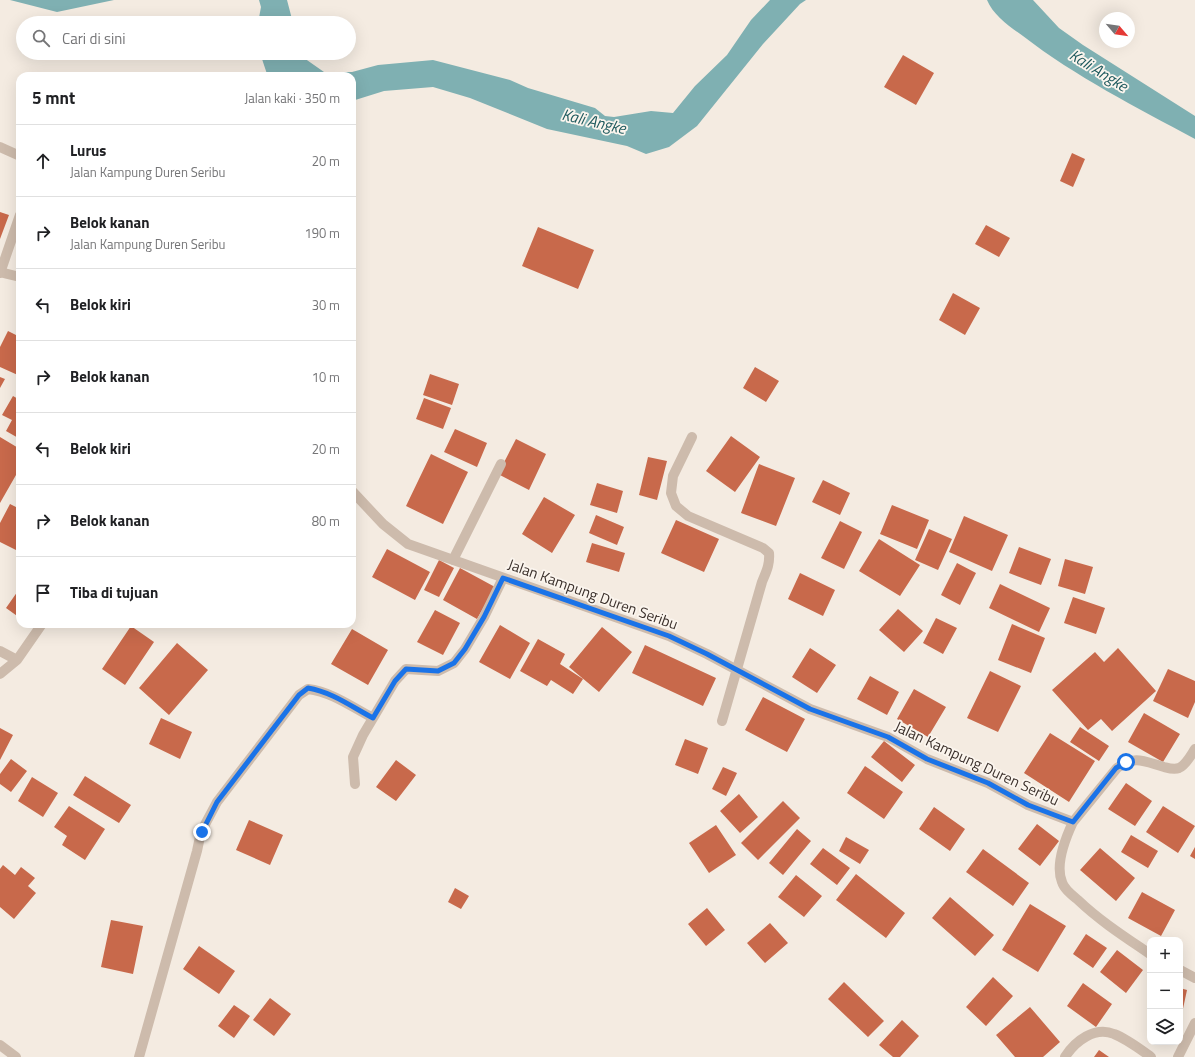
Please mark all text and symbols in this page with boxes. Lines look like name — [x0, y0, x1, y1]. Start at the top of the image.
north arrow — [1099, 12, 1135, 48]
search box — [16, 16, 356, 60]
icon: search — [30, 27, 52, 49]
text: Cari di sini — [62, 27, 126, 50]
water label: Kali Angke — [1065, 43, 1134, 98]
text: 5 mnt — [32, 85, 75, 111]
text: Jalan kaki · 350 m — [244, 88, 340, 108]
water label: Kali Angke — [560, 102, 630, 140]
text: Lurus — [70, 139, 106, 162]
icon: ahead — [32, 150, 54, 172]
text: 20 m — [312, 151, 340, 171]
text: Jalan Kampung Duren Seribu — [70, 162, 225, 182]
text: Belok kanan — [70, 211, 150, 234]
icon: right — [32, 222, 54, 244]
text: 190 m — [304, 223, 340, 243]
text: Jalan Kampung Duren Seribu — [70, 234, 225, 254]
text: Belok kiri — [70, 293, 131, 316]
icon: left — [32, 294, 54, 316]
text: 30 m — [312, 295, 340, 315]
text: Belok kanan — [70, 365, 150, 388]
icon: right — [32, 366, 54, 388]
text: 10 m — [312, 367, 340, 387]
text: Belok kiri — [70, 437, 131, 460]
icon: left — [32, 438, 54, 460]
text: 20 m — [312, 439, 340, 459]
text: Belok kanan — [70, 509, 150, 532]
icon: right — [32, 510, 54, 532]
text: 80 m — [312, 511, 340, 531]
street label: Jalan Kampung Duren Seribu — [505, 553, 681, 635]
text: Tiba di tujuan — [70, 581, 158, 604]
icon: arrive — [32, 582, 54, 604]
street label: Jalan Kampung Duren Seribu — [891, 715, 1063, 811]
route start — [1117, 753, 1135, 771]
route end — [193, 823, 211, 841]
map controls — [1147, 937, 1183, 1045]
button: + — [1147, 937, 1183, 973]
button: − — [1147, 973, 1183, 1009]
button: layers — [1147, 1009, 1183, 1045]

